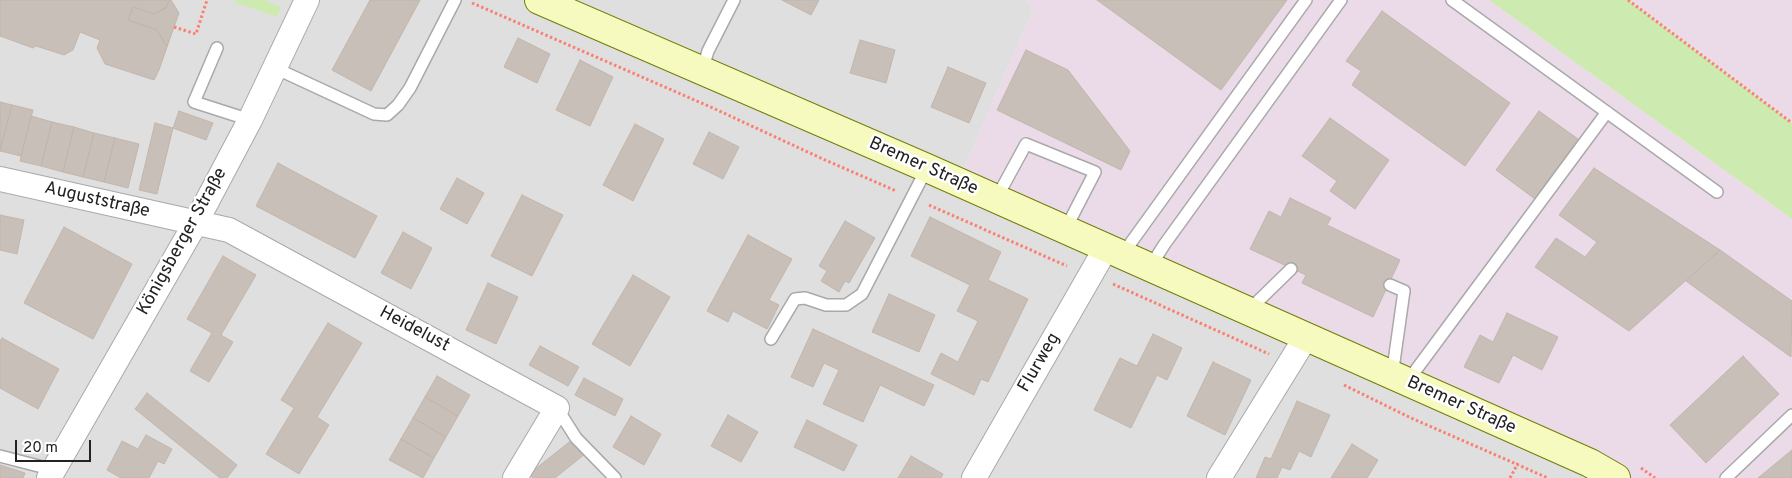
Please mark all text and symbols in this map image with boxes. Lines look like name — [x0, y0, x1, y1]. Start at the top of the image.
street label: Bremer Straße — [865, 133, 981, 201]
street label: Königsberger Straße — [133, 164, 233, 320]
street label: Auguststraße — [42, 178, 152, 224]
street label: Heidelust — [375, 302, 453, 358]
street label: Flurweg — [1014, 329, 1066, 397]
street label: Bremer Straße — [1403, 372, 1519, 440]
scale bar — [18, 430, 94, 462]
text: 20 m — [23, 439, 58, 458]

